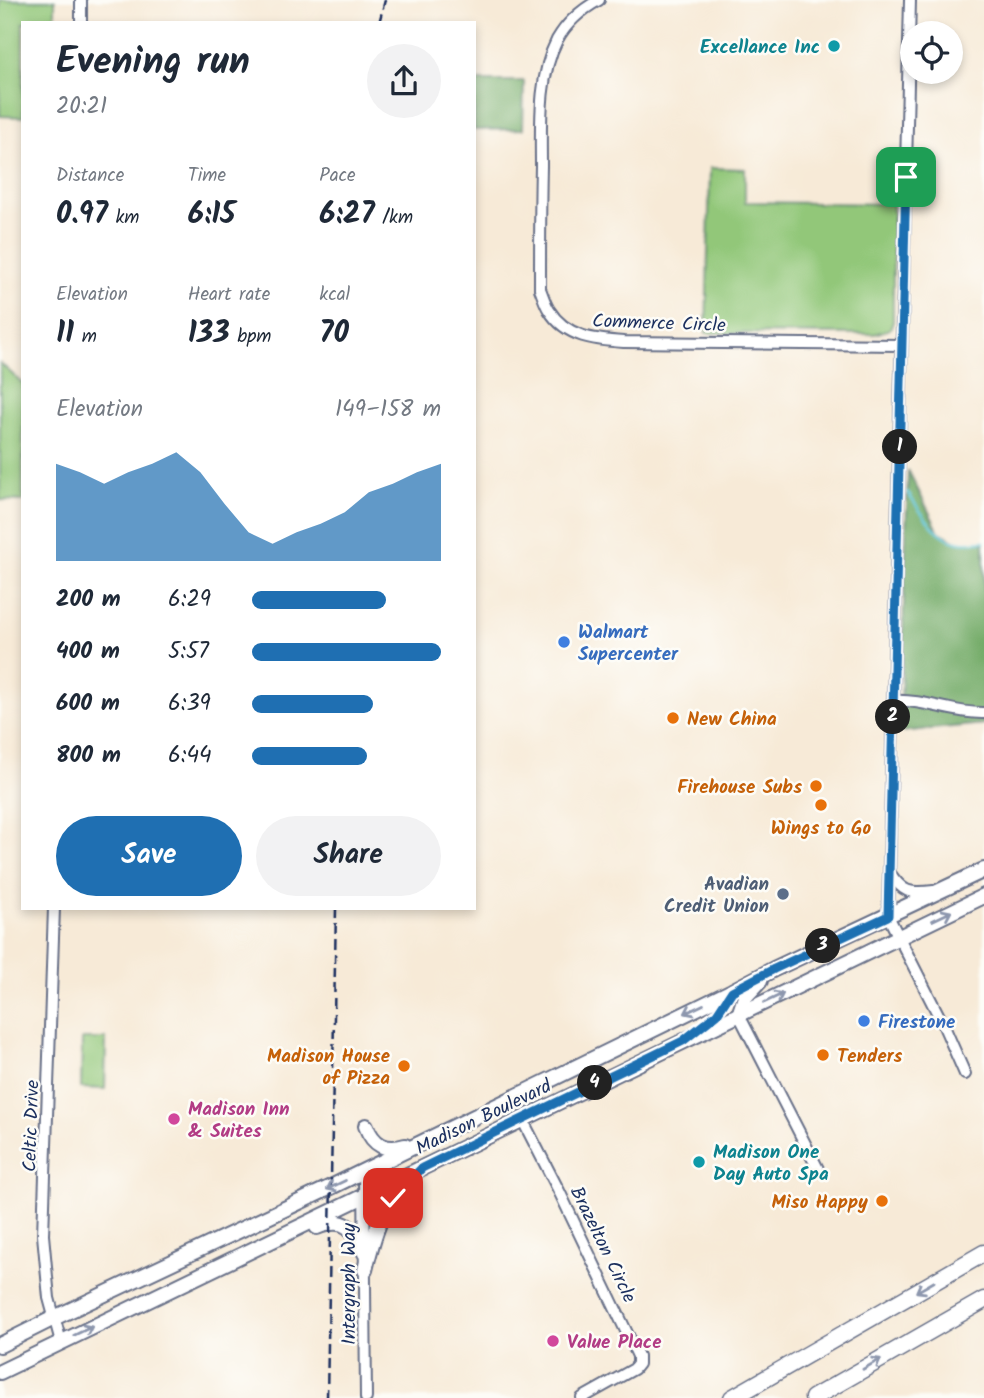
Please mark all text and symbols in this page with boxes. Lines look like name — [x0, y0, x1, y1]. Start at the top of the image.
map controls — [900, 21, 963, 84]
button: locate — [900, 21, 963, 84]
text: Evening run — [56, 33, 250, 93]
place label: Excellance Inc — [700, 33, 820, 63]
marker: Excellance Inc — [826, 38, 842, 54]
button: share — [367, 44, 441, 118]
text: 20:21 — [56, 89, 107, 125]
pin — [876, 147, 936, 207]
icon: arrive — [887, 158, 925, 196]
text: Distance — [56, 161, 124, 191]
text: Time — [188, 161, 226, 191]
text: Pace — [319, 161, 356, 191]
text: 0.97 — [56, 191, 108, 239]
text: 6:15 — [188, 191, 236, 239]
text: 6:27 — [319, 191, 375, 239]
text: km — [108, 203, 140, 233]
text: /km — [375, 203, 413, 233]
text: Elevation — [56, 280, 128, 310]
text: Heart rate — [188, 280, 270, 310]
text: kcal — [319, 280, 350, 310]
street label: Commerce Circle — [592, 307, 727, 341]
text: 11 — [56, 310, 74, 358]
text: 133 — [188, 310, 230, 358]
text: 70 — [319, 310, 349, 358]
text: m — [74, 322, 97, 352]
text: bpm — [230, 322, 271, 352]
text: Elevation — [56, 392, 143, 428]
text: 149–158 m — [335, 392, 441, 428]
pin: 1 — [883, 430, 918, 464]
text: 1 — [897, 431, 902, 461]
text: 200 m — [56, 582, 121, 618]
text: 6:29 — [168, 582, 211, 618]
place label: Walmart Supercenter — [578, 618, 679, 670]
text: 400 m — [56, 634, 120, 670]
text: 5:57 — [168, 634, 209, 670]
marker: Walmart Supercenter — [556, 634, 572, 650]
text: 600 m — [56, 686, 120, 722]
text: 6:39 — [168, 686, 211, 722]
pin: 2 — [876, 700, 910, 734]
text: 2 — [887, 701, 898, 731]
place label: New China — [687, 705, 777, 735]
marker: New China — [665, 710, 681, 726]
text: 800 m — [56, 738, 121, 774]
text: 6:44 — [168, 738, 212, 774]
place label: Firehouse Subs — [677, 773, 802, 803]
marker: Firehouse Subs — [808, 778, 824, 794]
marker: Wings to Go — [813, 797, 829, 813]
place label: Wings to Go — [771, 814, 871, 844]
button: Save — [56, 816, 242, 896]
button: Share — [256, 816, 441, 896]
place label: Avadian Credit Union — [664, 870, 769, 922]
marker: Avadian Credit Union — [775, 886, 791, 902]
one-way arrow — [931, 909, 952, 922]
pin: 3 — [806, 928, 840, 964]
text: 3 — [817, 930, 828, 960]
one-way arrow — [763, 991, 784, 1005]
one-way arrow — [684, 1003, 705, 1017]
place label: Firestone — [878, 1008, 955, 1038]
marker: Firestone — [856, 1013, 872, 1029]
place label: Madison House of Pizza — [267, 1042, 390, 1094]
place label: Tenders — [837, 1042, 903, 1072]
marker: Tenders — [815, 1047, 831, 1063]
marker: Madison House of Pizza — [396, 1058, 412, 1074]
pin: 4 — [578, 1066, 612, 1100]
text: 4 — [589, 1067, 600, 1097]
street label: Madison Boulevard — [411, 1072, 557, 1164]
street label: Celtic Drive — [15, 1079, 49, 1173]
place label: Madison Inn & Suites — [188, 1095, 290, 1147]
marker: Madison Inn & Suites — [166, 1111, 182, 1127]
place label: Madison One Day Auto Spa — [713, 1138, 829, 1190]
marker: Madison One Day Auto Spa — [691, 1154, 707, 1170]
pin — [363, 1168, 423, 1228]
one-way arrow — [326, 1178, 347, 1192]
icon: check — [374, 1179, 412, 1217]
street label: Brazelton Circle — [561, 1181, 644, 1309]
place label: Miso Happy — [771, 1188, 868, 1218]
marker: Miso Happy — [874, 1193, 890, 1209]
street label: Intergraph Way — [335, 1222, 365, 1345]
one-way arrow — [915, 1280, 935, 1294]
one-way arrow — [72, 1324, 93, 1338]
place label: Value Place — [567, 1328, 661, 1358]
marker: Value Place — [545, 1333, 561, 1349]
one-way arrow — [862, 1357, 882, 1371]

